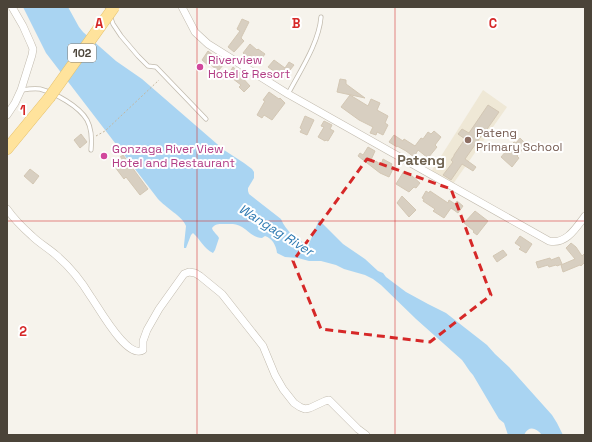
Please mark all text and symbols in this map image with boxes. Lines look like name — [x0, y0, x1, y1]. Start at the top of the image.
text: A — [95, 15, 104, 32]
text: B — [292, 15, 301, 32]
text: C — [489, 15, 497, 32]
road number: 102 — [68, 44, 96, 62]
place label: Riverview Hotel & Resort — [208, 52, 290, 82]
marker: Riverview Hotel & Resort — [195, 62, 205, 72]
text: 1 — [20, 102, 26, 119]
place label: Pateng Primary School — [476, 125, 563, 155]
marker: Pateng Primary School — [463, 135, 473, 145]
place label: Gonzaga River View Hotel and Restaurant — [112, 141, 235, 171]
marker: Gonzaga River View Hotel and Restaurant — [99, 151, 109, 161]
district label: Pateng — [397, 151, 445, 169]
water label: Wangag River — [236, 200, 318, 261]
text: 2 — [19, 323, 27, 340]

